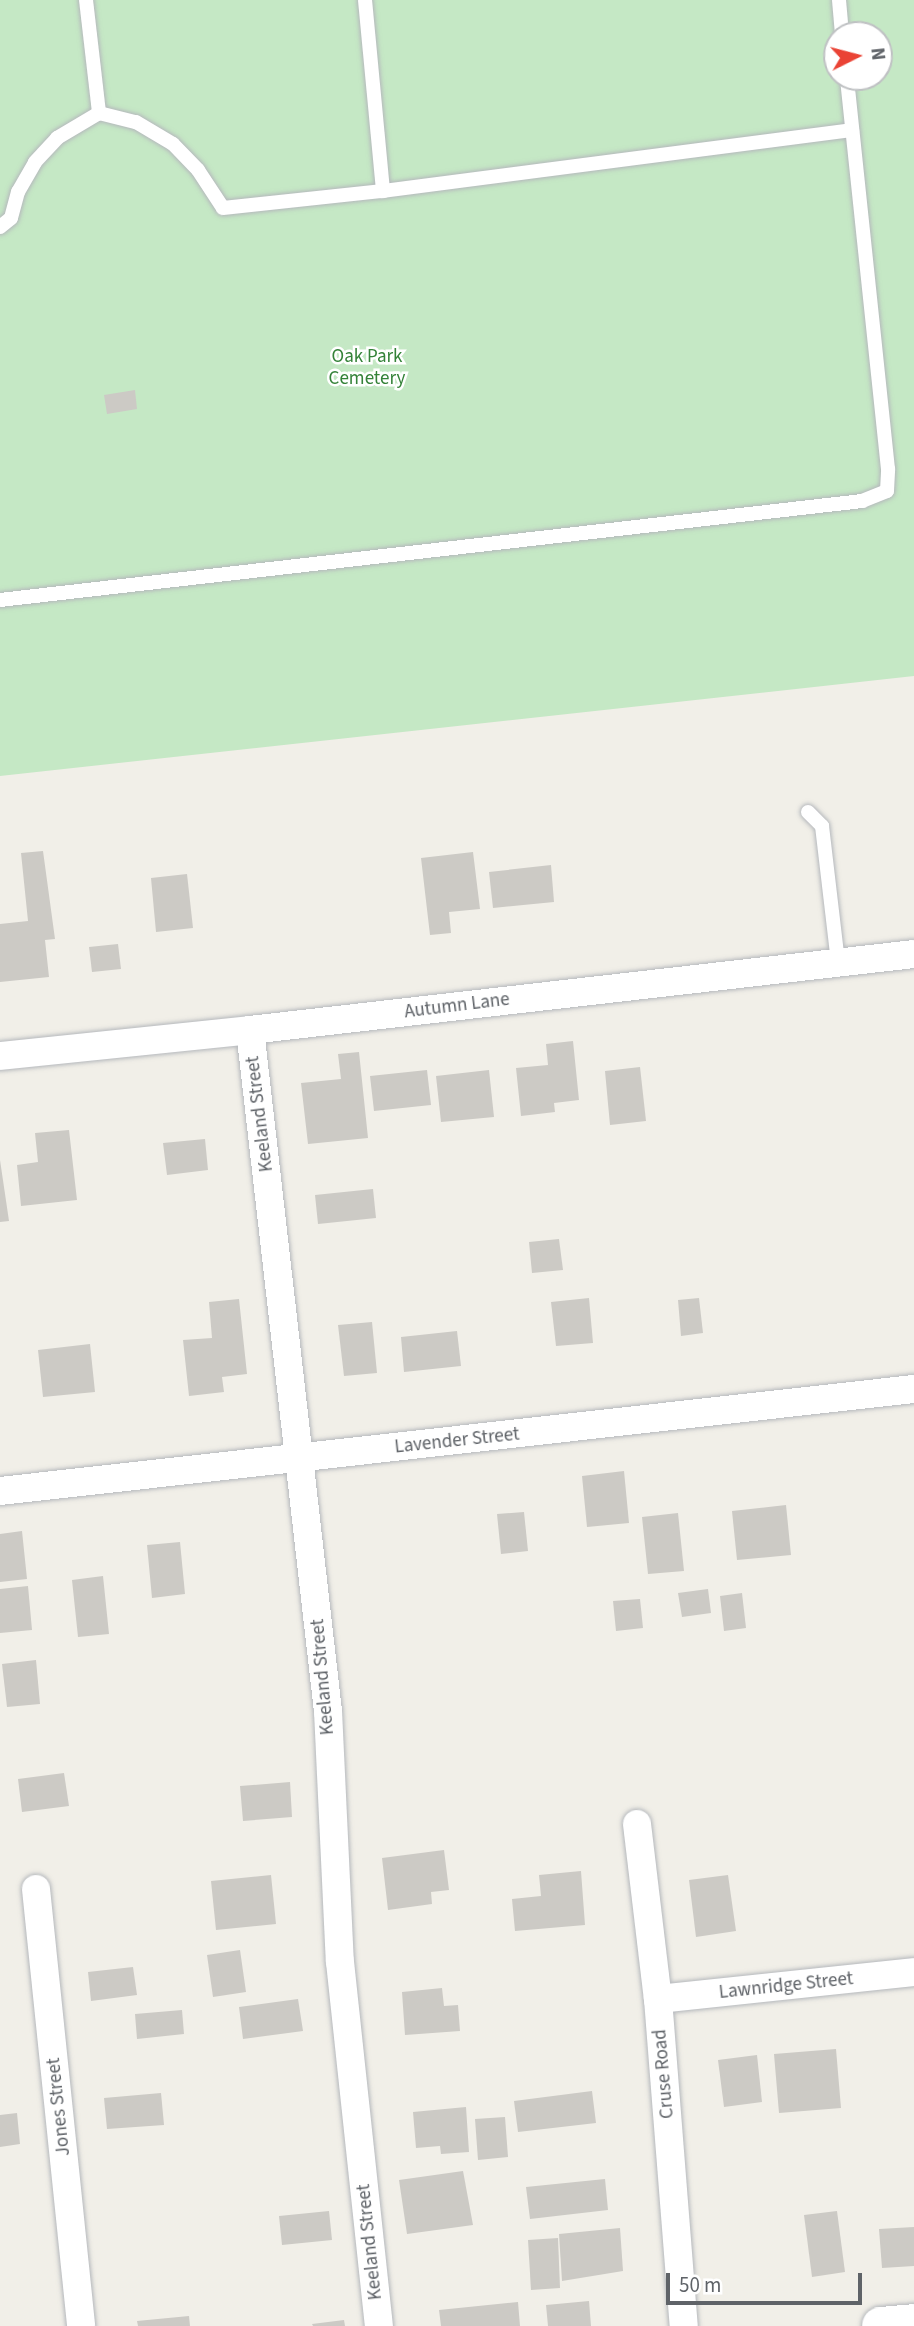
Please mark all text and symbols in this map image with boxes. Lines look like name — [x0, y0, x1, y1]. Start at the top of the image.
north arrow — [823, 21, 893, 91]
text: N — [863, 46, 891, 62]
park label: Oak Park Cemetery — [329, 346, 405, 390]
street label: Autumn Lane — [403, 988, 511, 1024]
street label: Keeland Street — [242, 1055, 278, 1173]
street label: Lavender Street — [393, 1423, 521, 1459]
street label: Keeland Street — [307, 1618, 339, 1736]
street label: Lawnridge Street — [718, 1968, 854, 2004]
street label: Cruse Road — [649, 2028, 679, 2120]
street label: Jones Street — [43, 2057, 75, 2157]
street label: Keeland Street — [353, 2183, 387, 2301]
scale bar — [669, 2260, 865, 2304]
text: 50 m — [679, 2270, 721, 2300]

